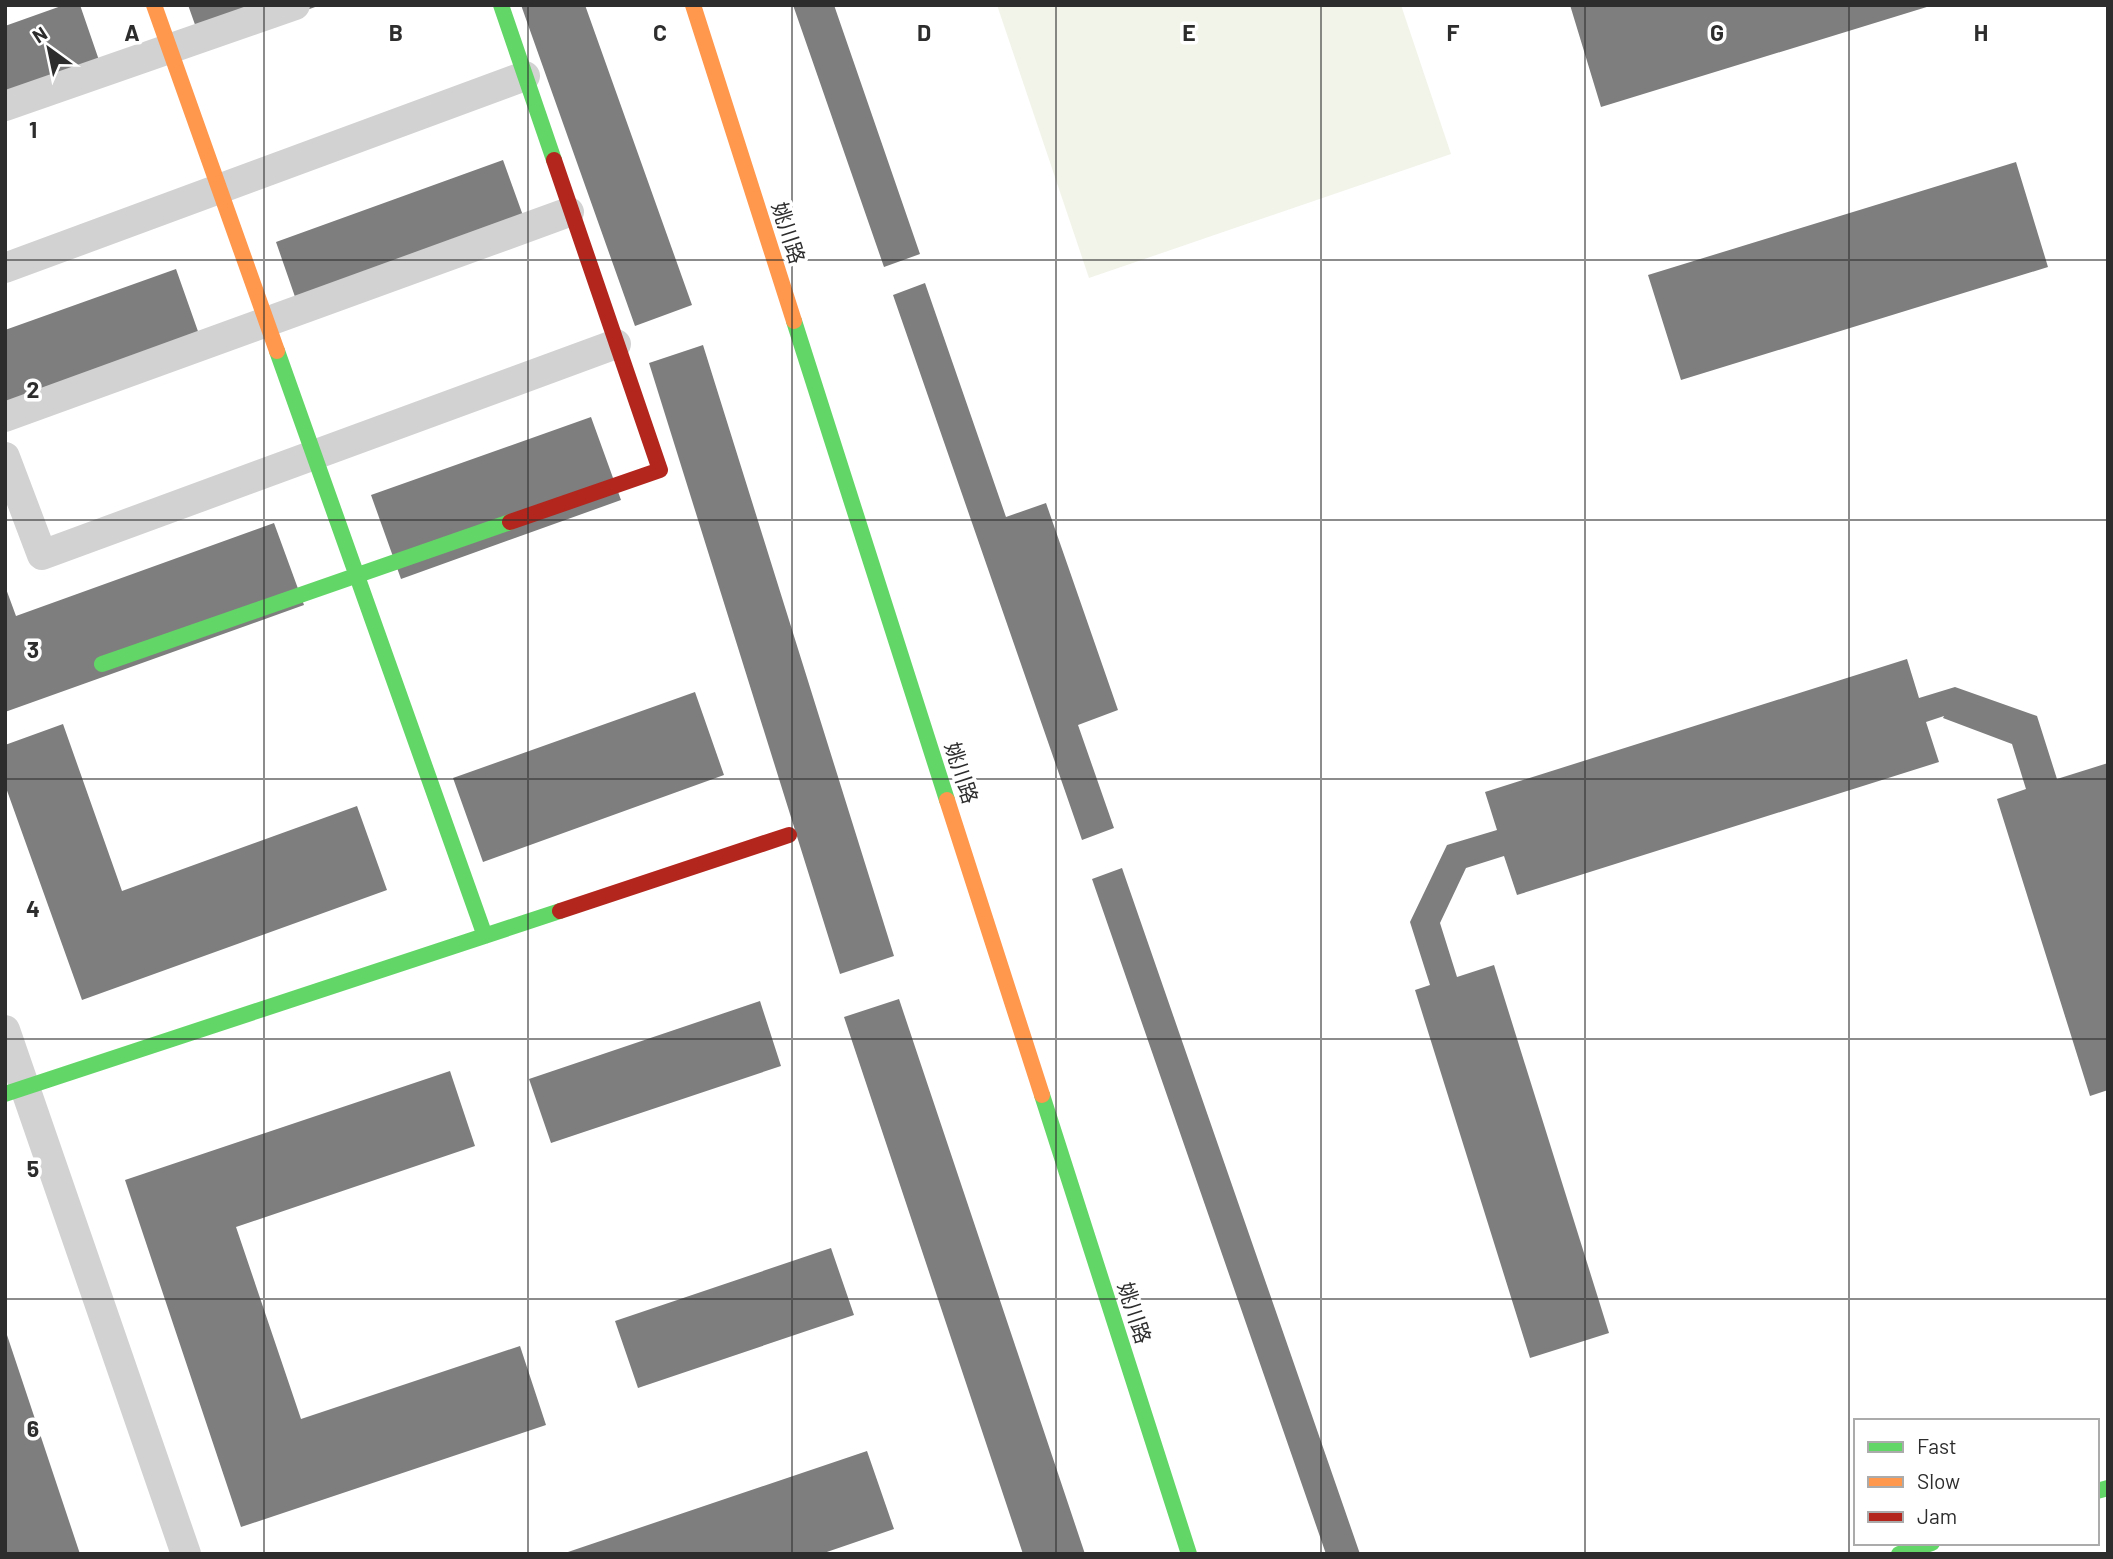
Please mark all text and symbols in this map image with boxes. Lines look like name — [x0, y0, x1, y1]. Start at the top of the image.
north arrow — [14, 14, 84, 84]
text: A — [124, 18, 140, 46]
text: B — [389, 18, 403, 46]
text: C — [653, 18, 667, 46]
text: D — [917, 18, 931, 46]
text: E — [1182, 18, 1196, 46]
text: F — [1447, 18, 1460, 46]
text: G — [1710, 18, 1724, 46]
text: H — [1974, 18, 1988, 46]
text: N — [28, 21, 51, 47]
text: 1 — [29, 115, 37, 143]
street label: 姚川路 — [768, 199, 811, 266]
text: 2 — [27, 375, 39, 403]
text: 3 — [27, 635, 39, 663]
street label: 姚川路 — [941, 739, 984, 806]
text: 4 — [26, 894, 40, 922]
text: 5 — [27, 1154, 39, 1182]
street label: 姚川路 — [1114, 1279, 1157, 1346]
text: 6 — [27, 1414, 39, 1442]
legend — [1854, 1419, 2099, 1545]
text: Fast — [1917, 1433, 1957, 1458]
text: Slow — [1917, 1468, 1960, 1493]
text: Jam — [1917, 1503, 1957, 1528]

